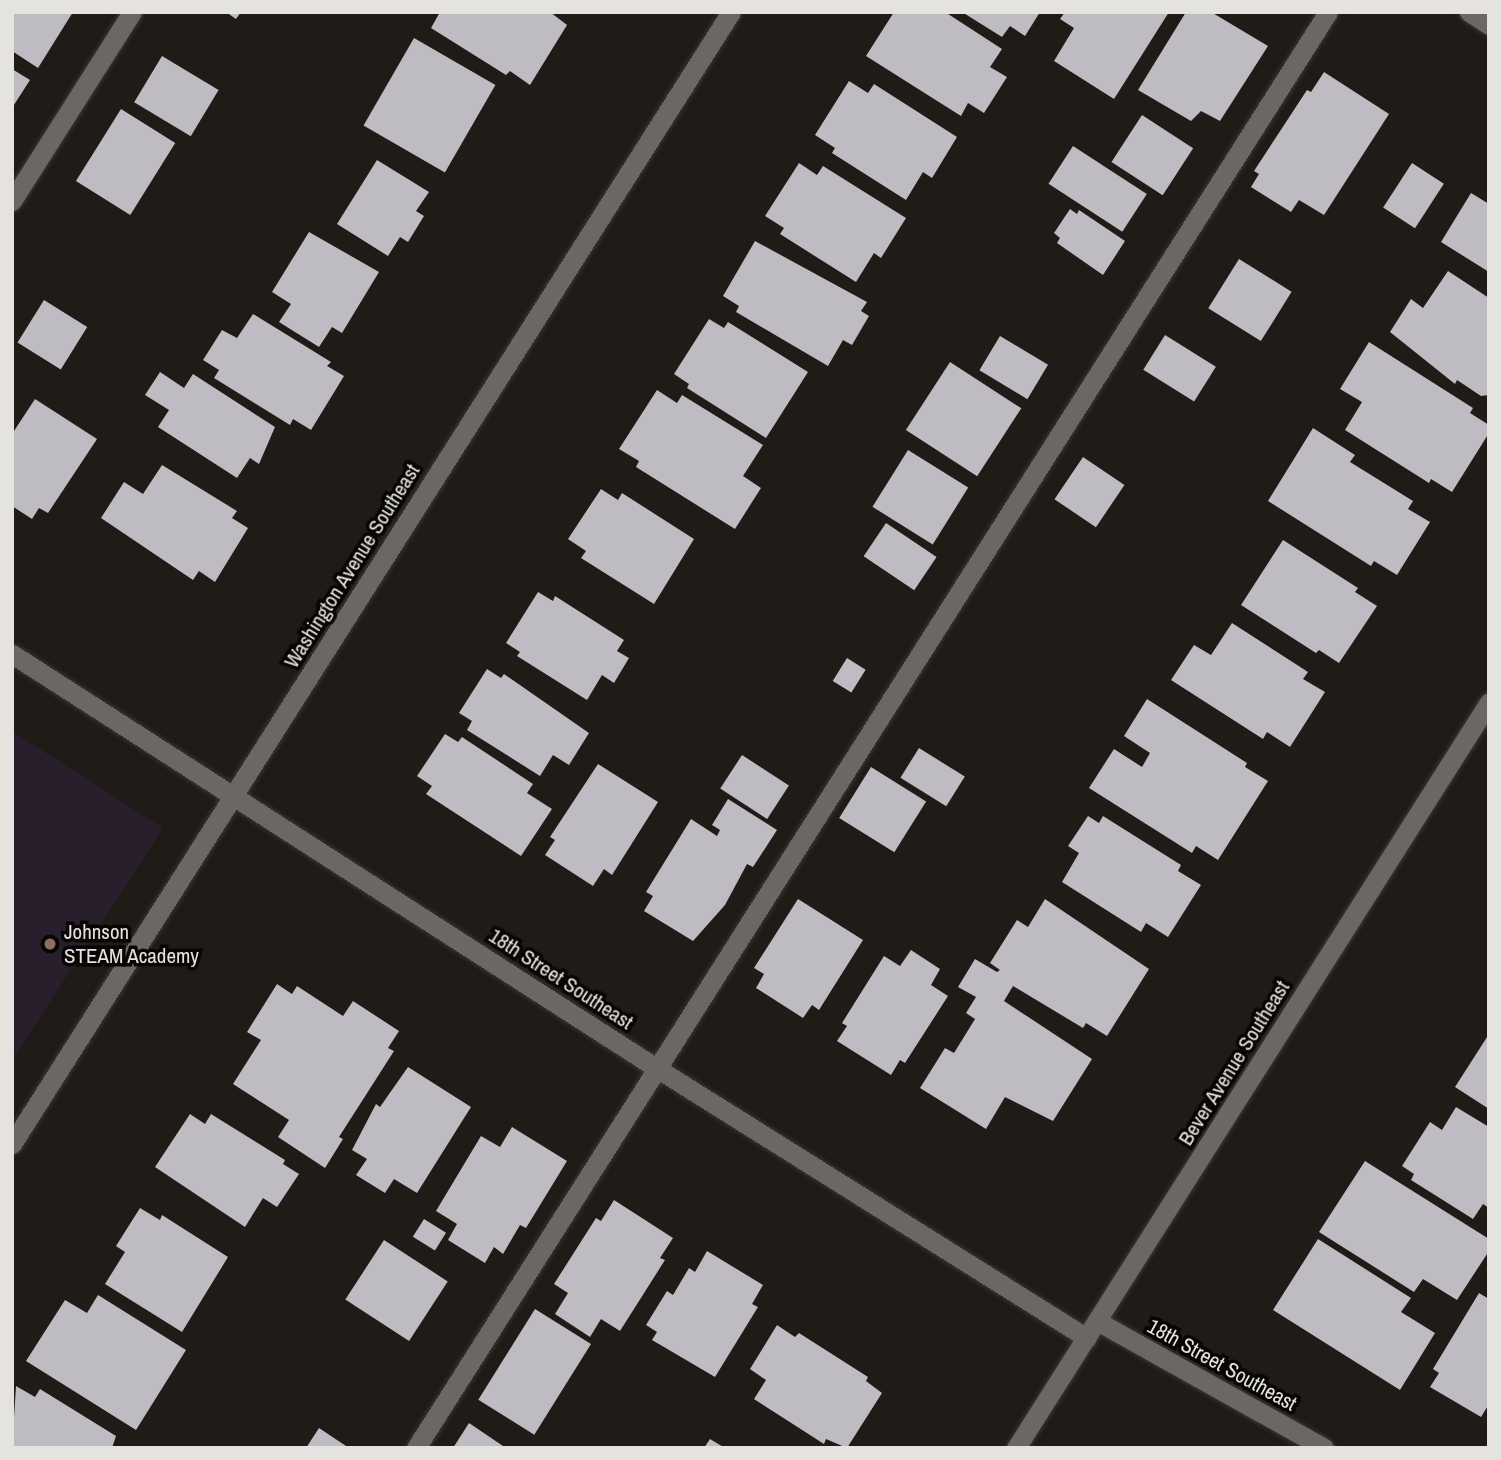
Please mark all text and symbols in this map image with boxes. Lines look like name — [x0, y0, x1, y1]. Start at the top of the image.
street label: Washington Avenue Southeast — [279, 459, 425, 673]
place label: Johnson STEAM Academy — [64, 919, 200, 969]
street label: 18th Street Southeast — [484, 923, 638, 1035]
marker: Johnson STEAM Academy — [42, 936, 58, 952]
street label: Bever Avenue Southeast — [1173, 976, 1295, 1150]
street label: 18th Street Southeast — [1143, 1314, 1301, 1416]

